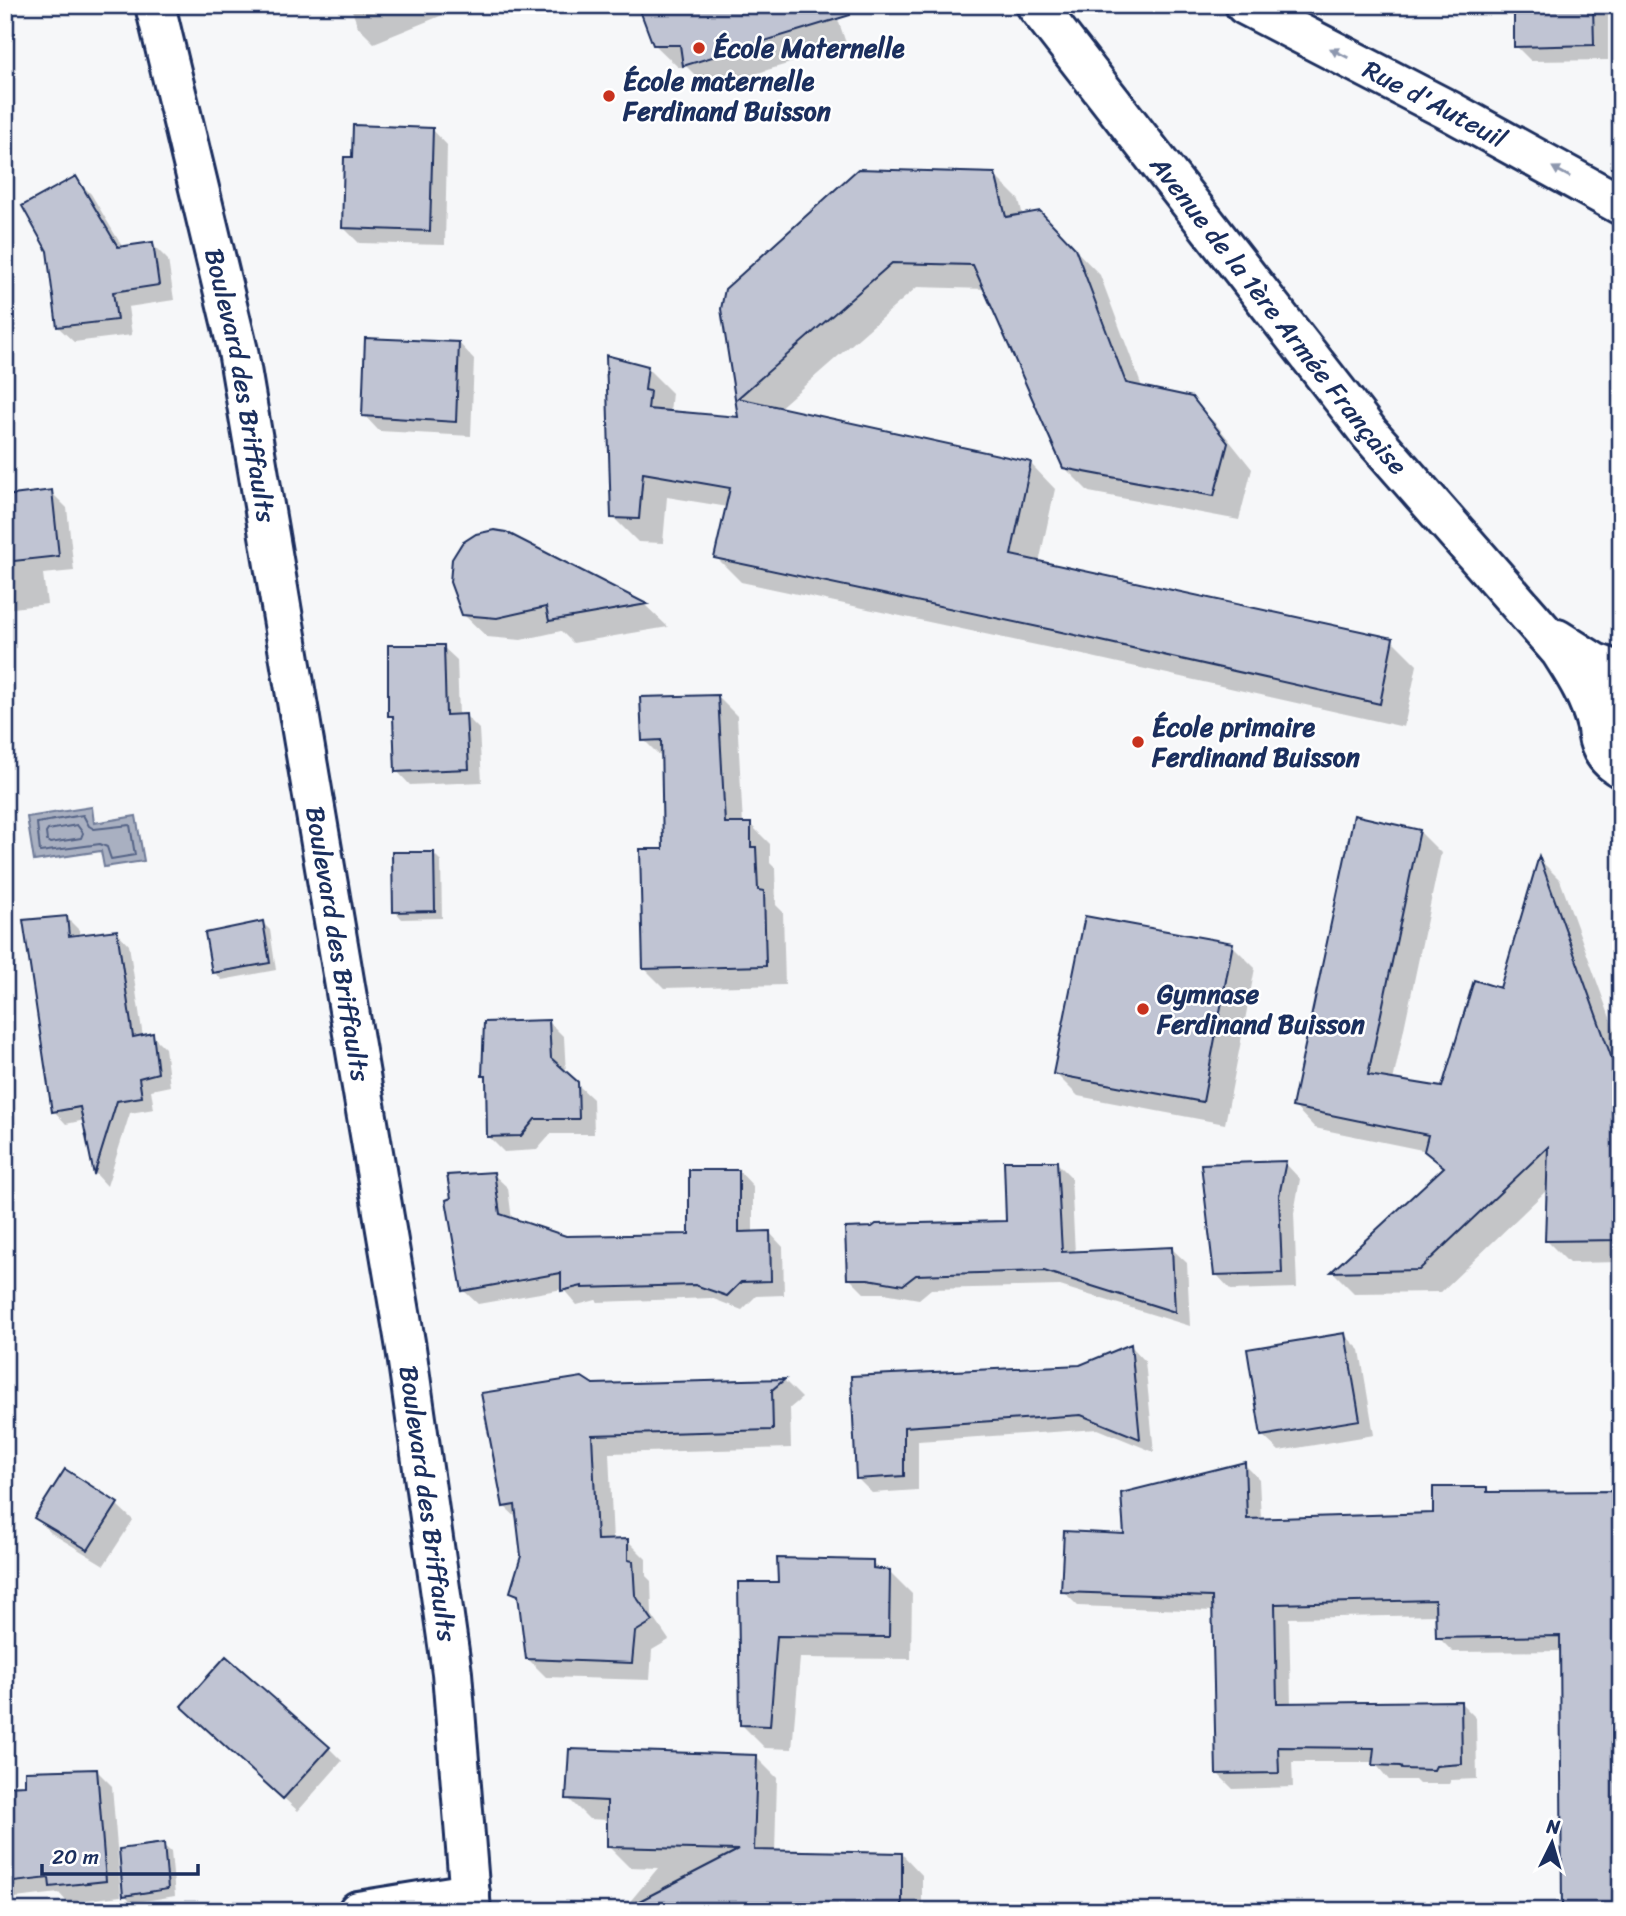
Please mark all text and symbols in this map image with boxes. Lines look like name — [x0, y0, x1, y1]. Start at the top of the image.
place label: École Maternelle — [713, 25, 905, 71]
marker: École Maternelle — [691, 40, 707, 56]
street label: Rue d'Auteuil — [1355, 47, 1516, 161]
one-way arrow — [1329, 48, 1349, 59]
place label: École maternelle Ferdinand Buisson — [622, 58, 831, 134]
marker: École maternelle Ferdinand Buisson — [601, 88, 617, 104]
street label: Avenue de la 1ère Armée Française — [1137, 144, 1420, 486]
one-way arrow — [1551, 166, 1571, 178]
street label: Boulevard des Briffaults — [191, 243, 290, 527]
place label: École primaire Ferdinand Buisson — [1151, 704, 1360, 780]
marker: École primaire Ferdinand Buisson — [1130, 734, 1146, 750]
street label: Boulevard des Briffaults — [292, 803, 384, 1086]
place label: Gymnase Ferdinand Buisson — [1156, 971, 1365, 1047]
marker: Gymnase Ferdinand Buisson — [1135, 1001, 1151, 1017]
street label: Boulevard des Briffaults — [386, 1362, 470, 1646]
north arrow — [1518, 1808, 1588, 1878]
text: N — [1544, 1809, 1562, 1844]
scale bar — [42, 1832, 198, 1876]
text: 20 m — [52, 1838, 99, 1876]

